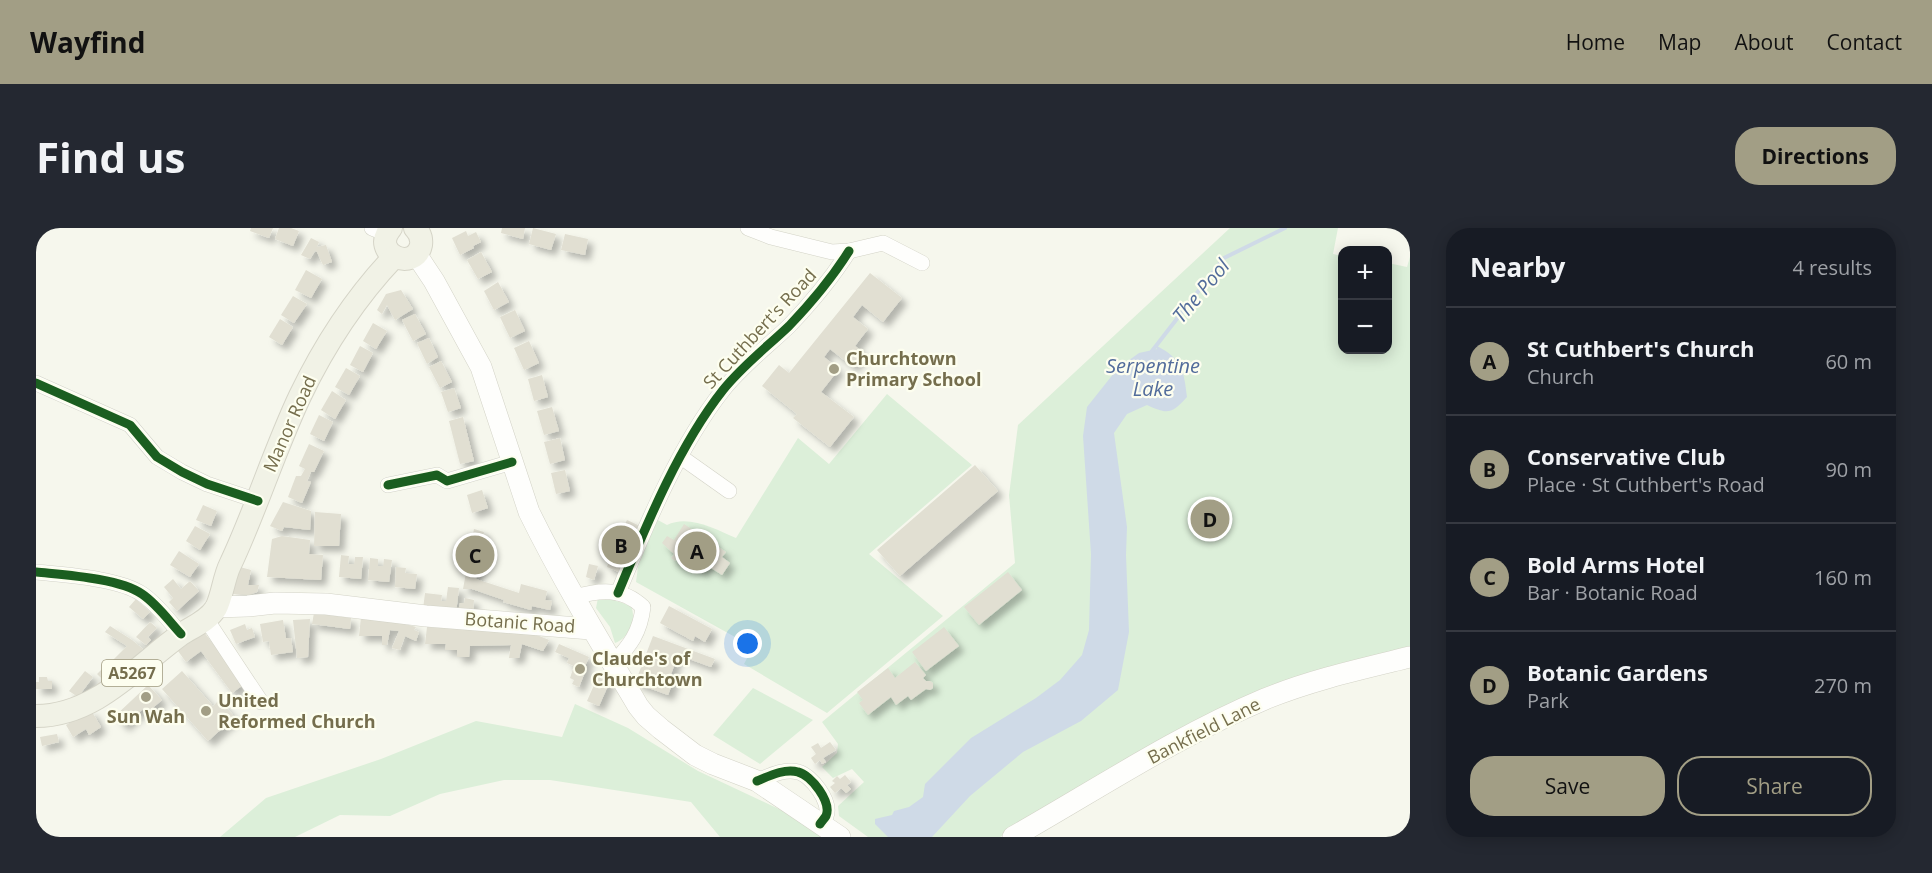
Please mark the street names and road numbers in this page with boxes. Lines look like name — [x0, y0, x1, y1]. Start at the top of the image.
street label: St Cuthbert's Road — [697, 263, 821, 393]
street label: Manor Road — [257, 372, 321, 476]
street label: Botanic Road — [464, 606, 576, 638]
road number: A5267 — [102, 660, 162, 686]
street label: Bankfield Lane — [1143, 691, 1264, 769]

